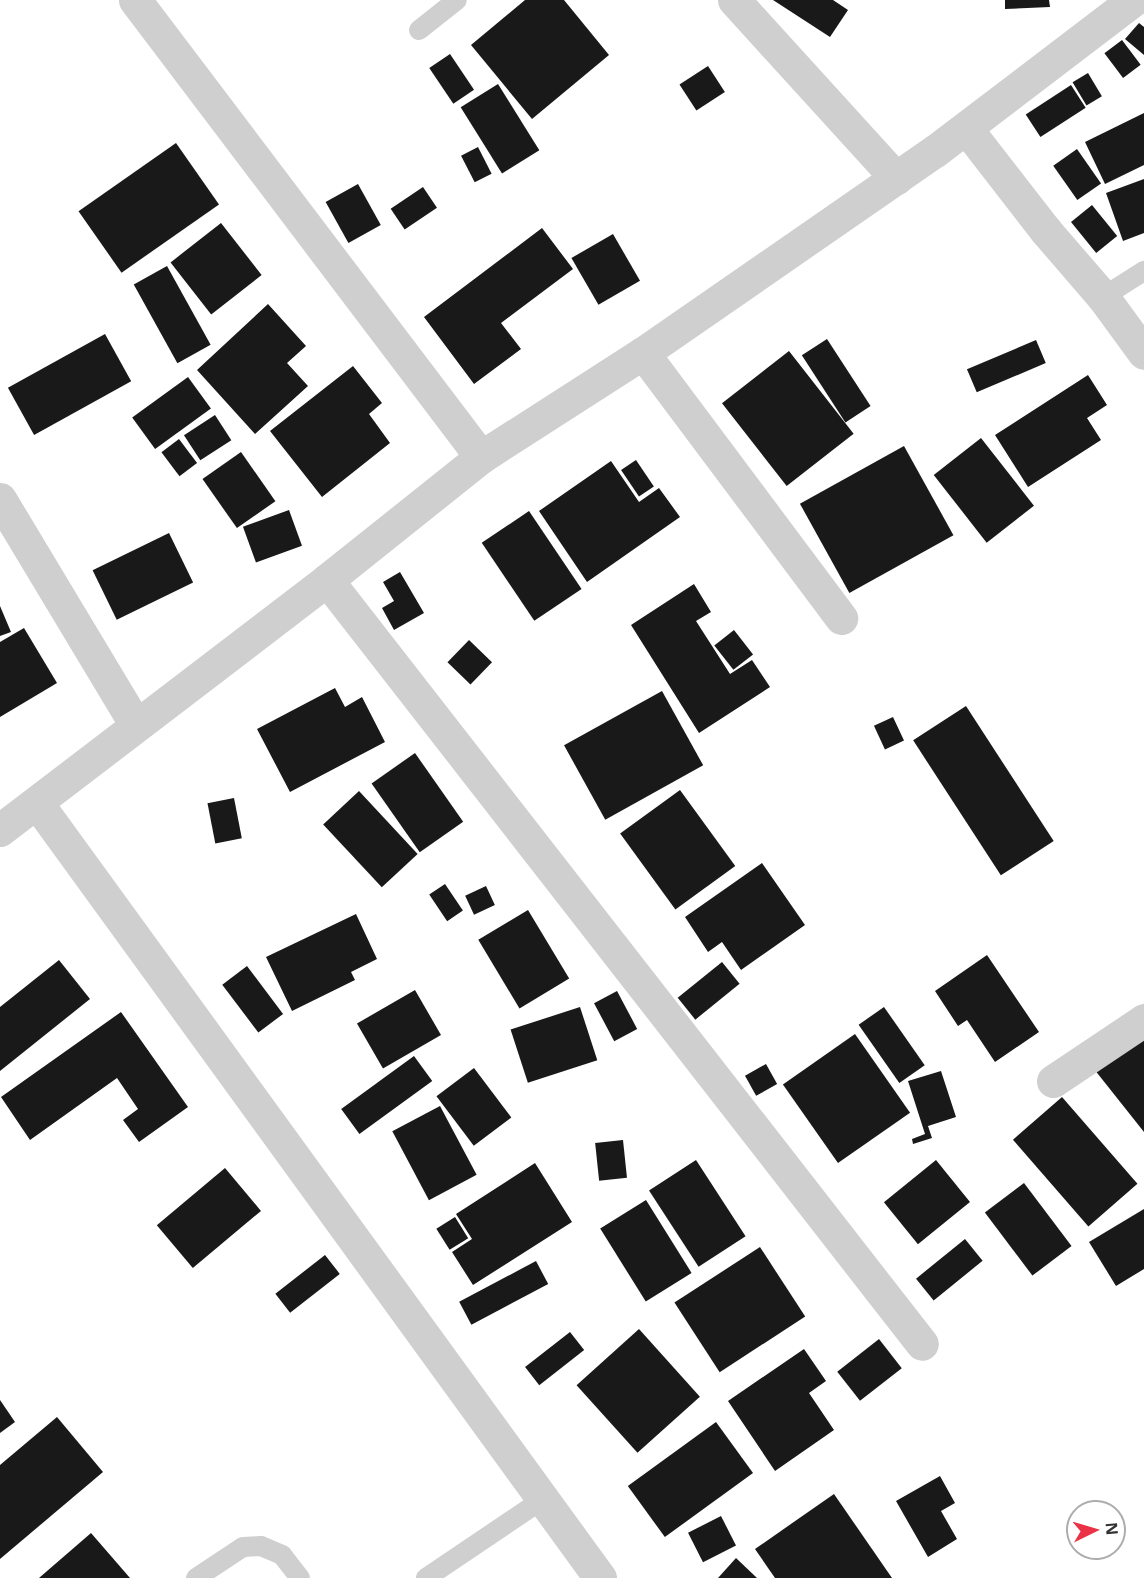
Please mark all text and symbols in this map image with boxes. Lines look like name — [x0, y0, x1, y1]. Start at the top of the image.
north arrow — [1066, 1500, 1126, 1560]
text: N — [1100, 1521, 1123, 1536]

